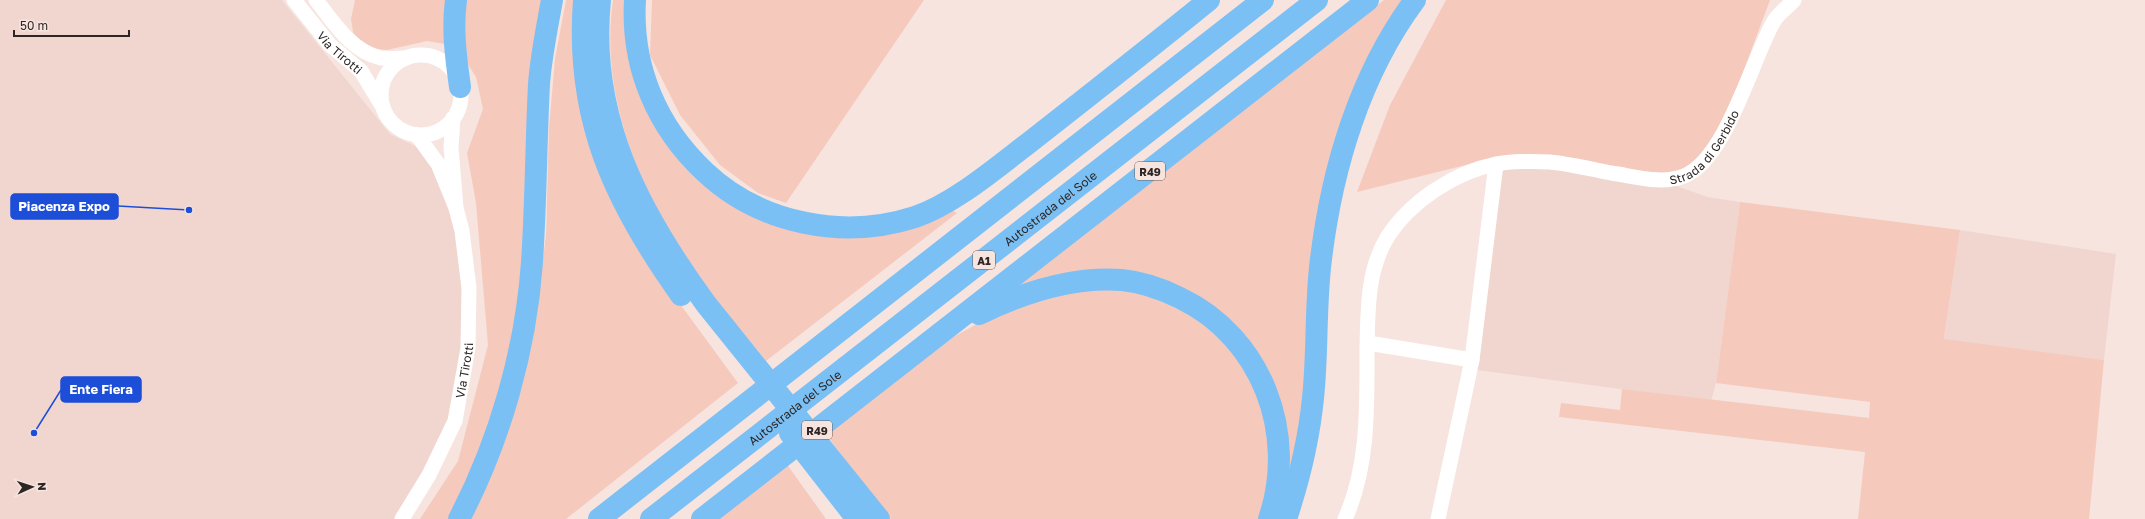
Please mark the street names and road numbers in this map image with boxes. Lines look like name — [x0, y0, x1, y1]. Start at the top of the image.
street label: Via Tirotti — [314, 28, 366, 77]
street label: Strada di Gerbido — [1668, 107, 1742, 187]
road number: R49 — [1135, 162, 1165, 180]
street label: Autostrada del Sole — [1001, 167, 1100, 249]
road number: A1 — [973, 251, 995, 269]
street label: Via Tirotti — [452, 342, 476, 399]
street label: Autostrada del Sole — [745, 366, 844, 448]
road number: R49 — [802, 421, 832, 439]

